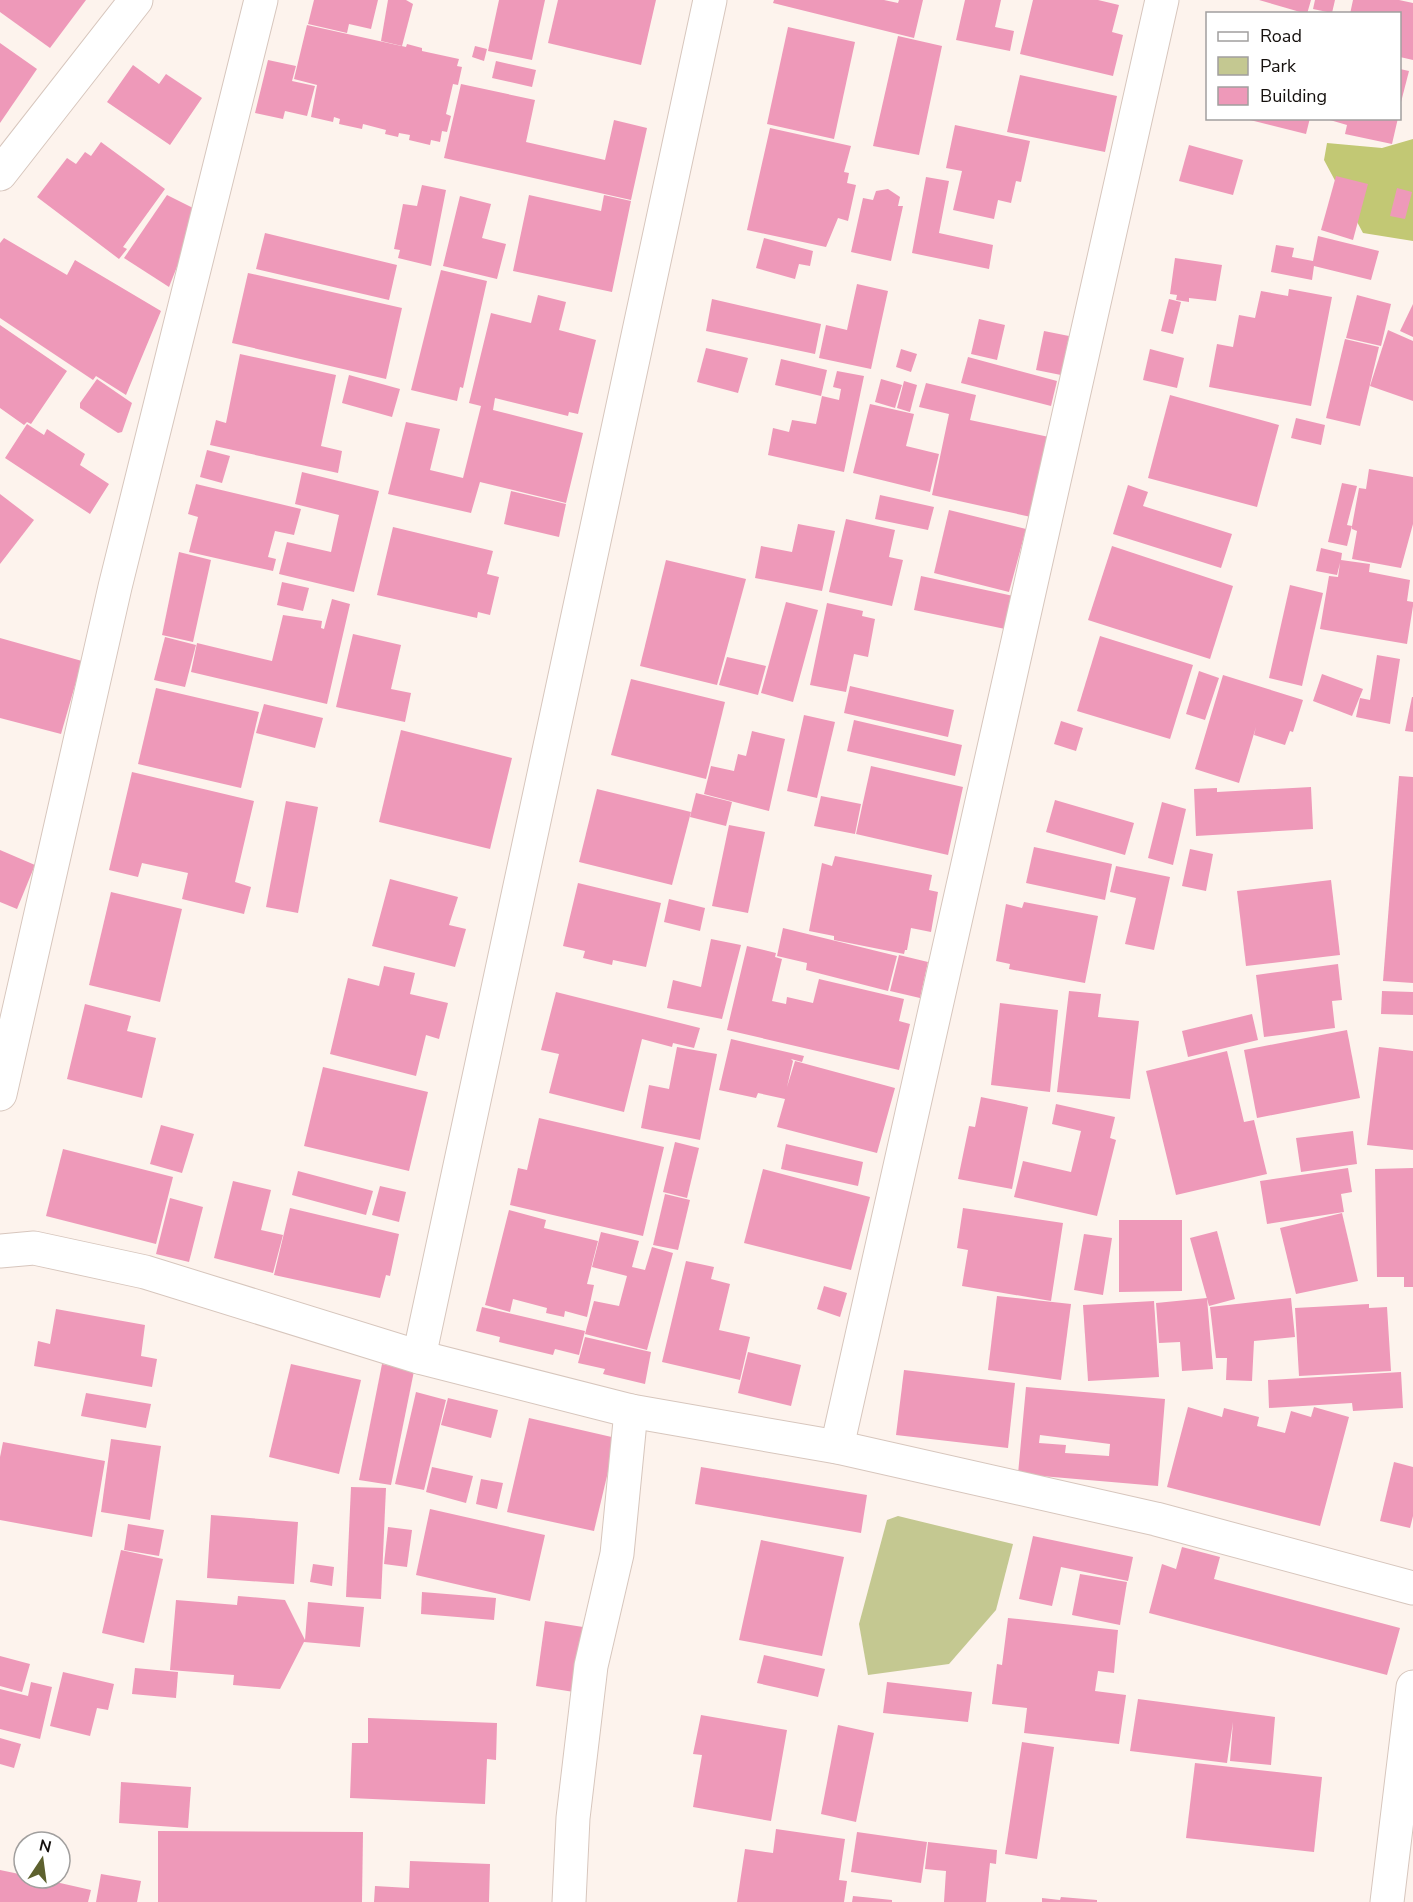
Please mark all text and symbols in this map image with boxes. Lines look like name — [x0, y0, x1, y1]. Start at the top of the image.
legend — [1206, 12, 1401, 120]
text: Road — [1260, 24, 1302, 48]
text: Park — [1260, 54, 1297, 78]
text: Building — [1260, 84, 1327, 108]
north arrow — [12, 1830, 72, 1890]
text: N — [37, 1834, 53, 1858]

